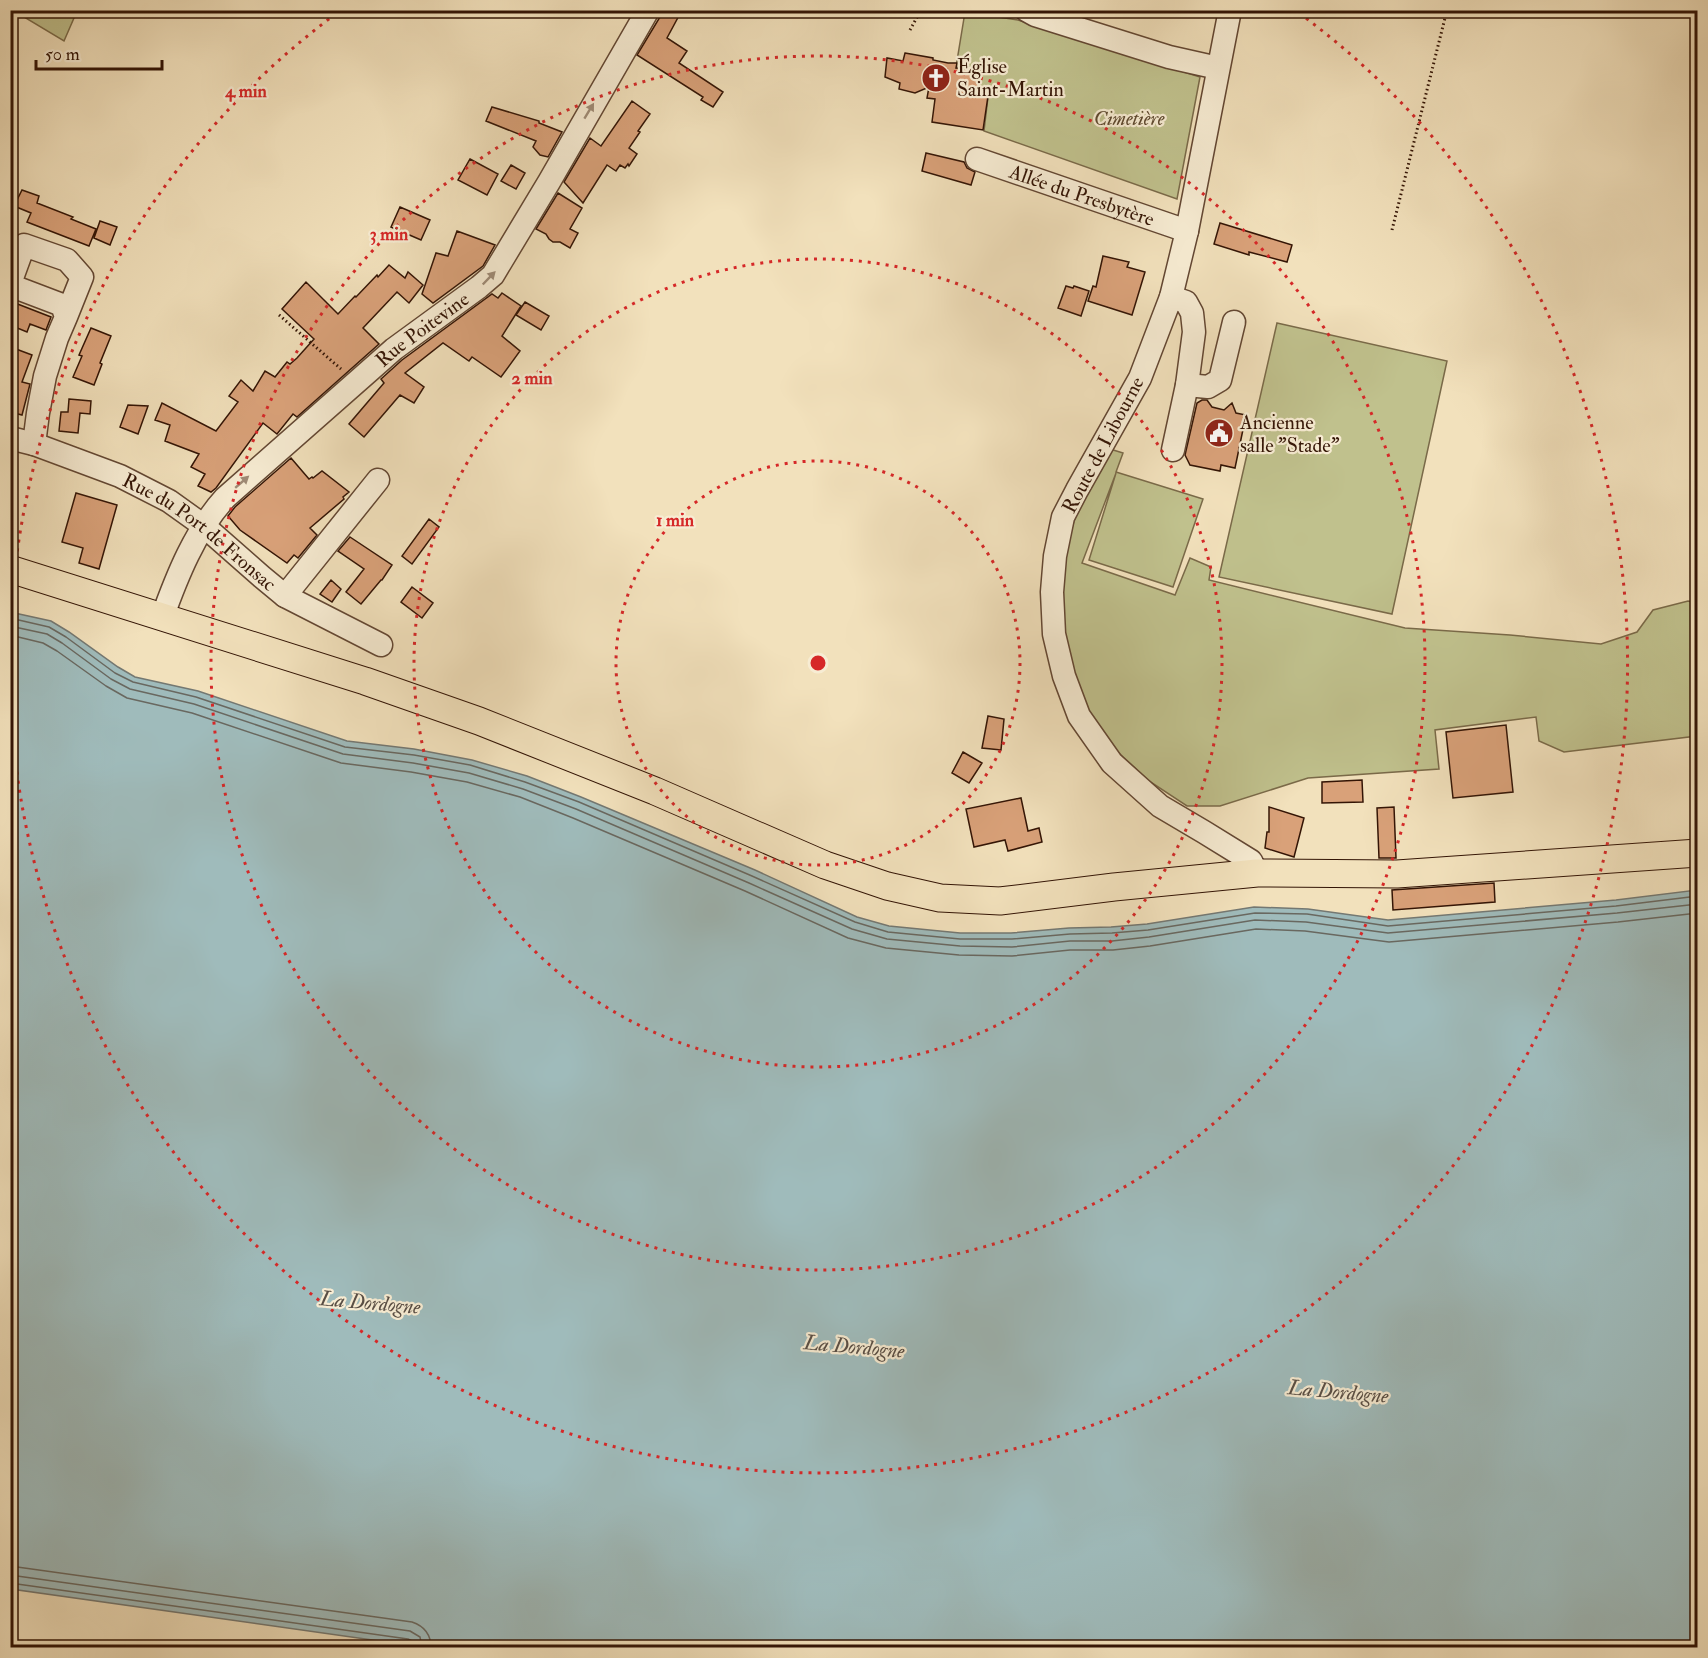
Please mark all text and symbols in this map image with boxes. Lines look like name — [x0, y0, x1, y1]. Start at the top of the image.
scale bar — [36, 33, 162, 71]
text: 50 m — [45, 43, 80, 66]
place label: Église Saint-Martin — [957, 53, 1064, 102]
church icon: Église Saint-Martin — [920, 62, 952, 94]
text: 4 min — [224, 80, 267, 103]
one-way arrow — [584, 103, 595, 119]
park label: Cimetière — [1094, 106, 1165, 131]
street label: Allée du Presbytère — [1005, 158, 1158, 231]
text: 3 min — [370, 223, 409, 246]
one-way arrow — [481, 271, 495, 285]
street label: Rue Poitevine — [370, 286, 474, 372]
text: 2 min — [512, 367, 553, 390]
street label: Route de Libourne — [1056, 372, 1150, 518]
place label: Ancienne salle "Stade" — [1239, 410, 1340, 458]
public building icon: Ancienne salle "Stade" — [1203, 417, 1235, 449]
street label: Rue du Port de Fronsac — [119, 467, 281, 596]
one-way arrow — [234, 476, 249, 489]
text: 1 min — [656, 509, 695, 532]
centre of rings — [808, 653, 828, 673]
water label: La Dordogne — [318, 1285, 422, 1321]
water label: La Dordogne — [802, 1329, 906, 1365]
water label: La Dordogne — [1286, 1374, 1390, 1410]

